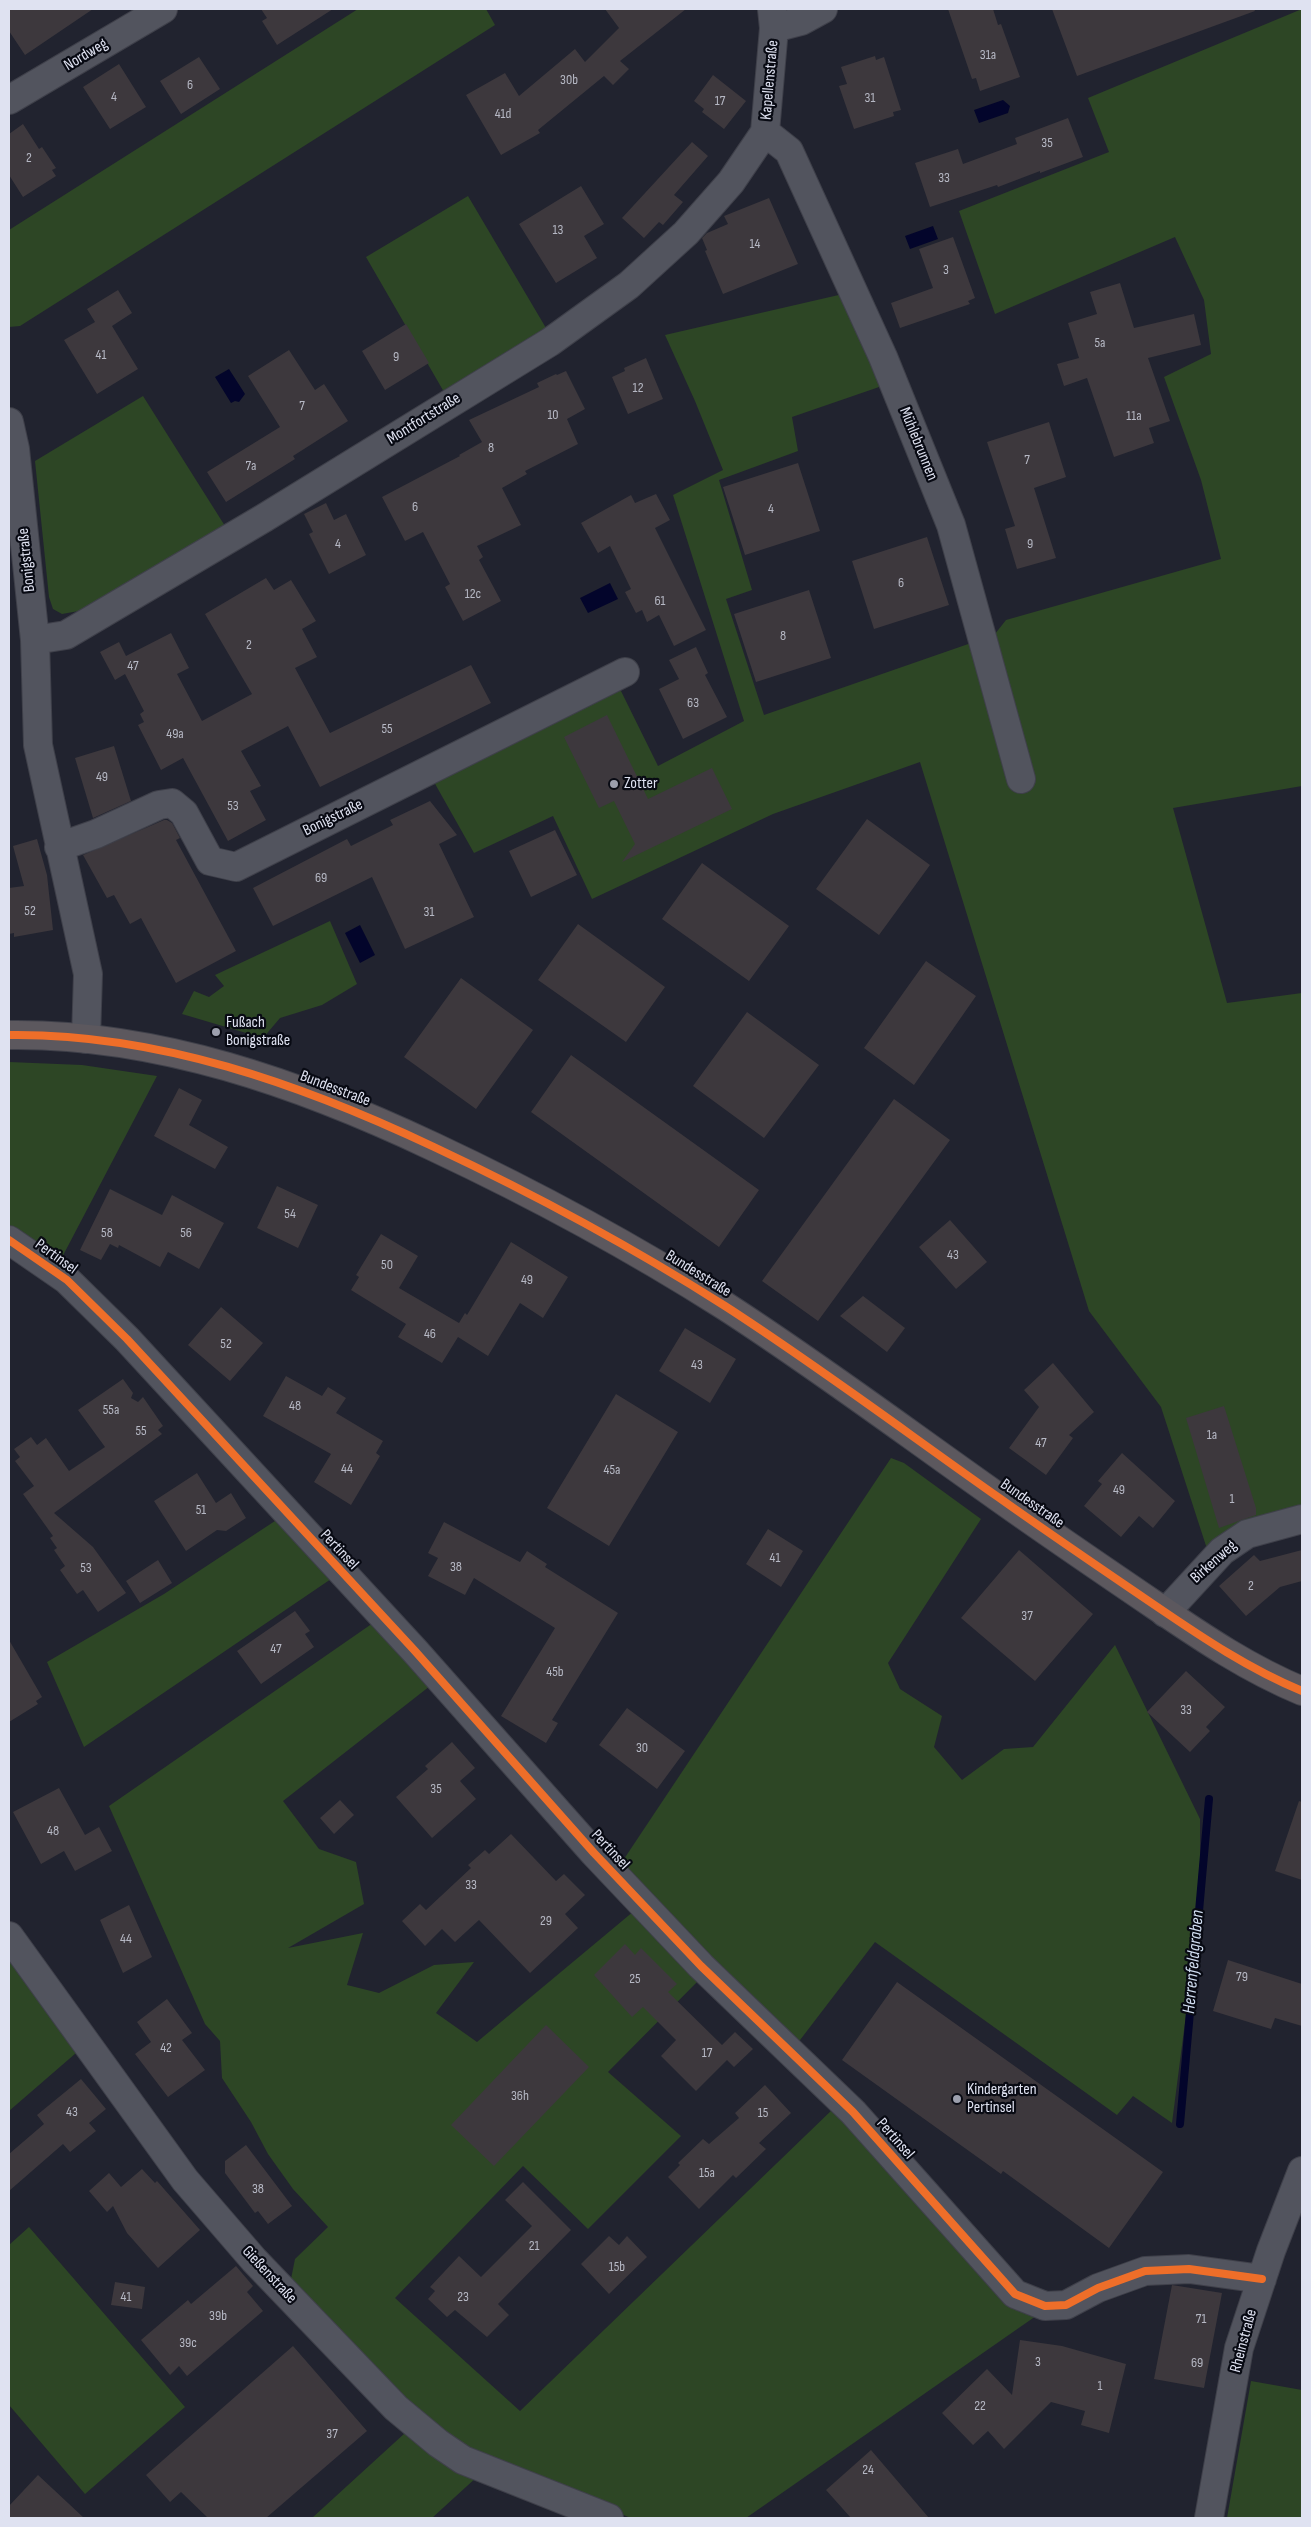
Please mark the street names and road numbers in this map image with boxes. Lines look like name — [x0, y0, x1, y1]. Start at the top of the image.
street label: Nordweg — [61, 35, 111, 75]
street label: Kapellenstraße — [757, 39, 783, 121]
street label: Montfortstraße — [384, 389, 464, 449]
street label: Mühlebrunnen — [895, 405, 941, 483]
street label: Bonigstraße — [14, 527, 40, 593]
street label: Bonigstraße — [300, 795, 366, 841]
street label: Bundesstraße — [297, 1067, 373, 1111]
street label: Pertinsel — [31, 1235, 81, 1279]
street label: Bundesstraße — [662, 1246, 734, 1302]
street label: Bundesstraße — [996, 1475, 1068, 1533]
street label: Pertinsel — [316, 1526, 362, 1574]
street label: Birkenweg — [1187, 1536, 1241, 1588]
street label: Pertinsel — [587, 1826, 633, 1874]
street label: Pertinsel — [872, 2115, 918, 2163]
street label: Gießenstraße — [238, 2242, 300, 2308]
street label: Rheinstraße — [1226, 2307, 1262, 2375]

